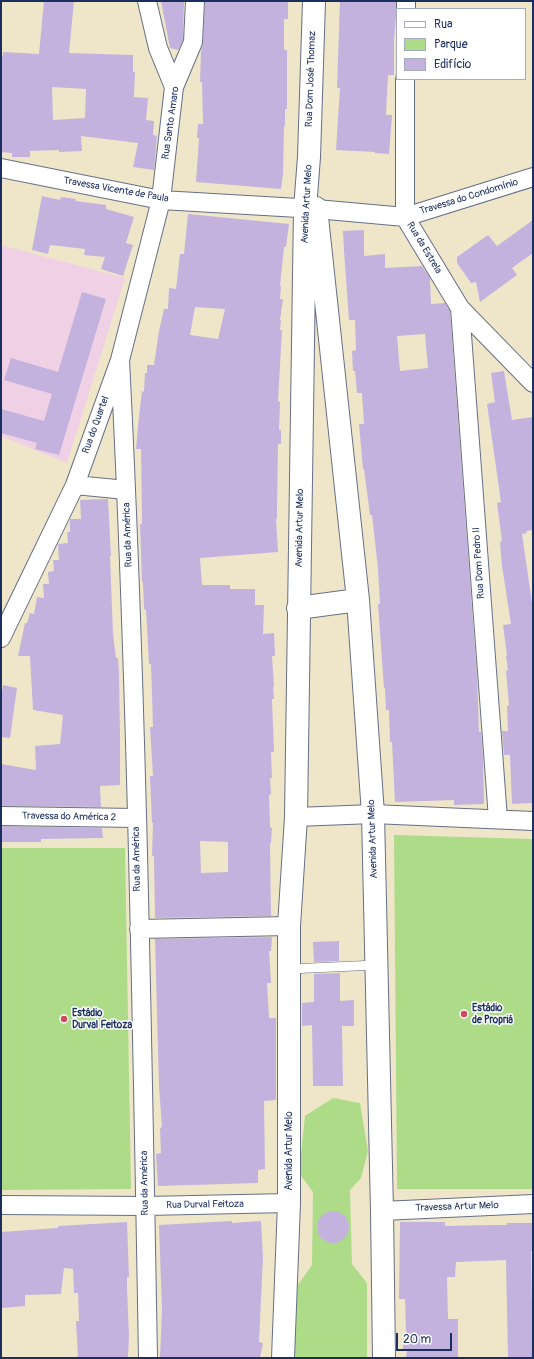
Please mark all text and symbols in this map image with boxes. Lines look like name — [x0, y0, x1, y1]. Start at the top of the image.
legend — [396, 8, 526, 80]
text: Rua — [434, 17, 453, 32]
street label: Rua Dom José Thomaz — [303, 31, 319, 127]
text: Parque — [434, 37, 468, 52]
text: Edifício — [434, 57, 471, 72]
street label: Rua Santo Amaro — [160, 86, 182, 160]
street label: Avenida Artur Melo — [299, 164, 315, 244]
street label: Travessa Vicente de Paula — [62, 175, 170, 205]
street label: Travessa do Condomínio — [418, 176, 520, 218]
street label: Rua da Estrela — [404, 220, 444, 276]
street label: Rua do Quartel — [80, 394, 112, 456]
street label: Avenida Artur Melo — [293, 488, 307, 568]
street label: Rua da América — [121, 502, 135, 568]
street label: Rua Dom Pedro II — [471, 527, 487, 599]
street label: Avenida Artur Melo — [366, 799, 380, 879]
street label: Travessa do América 2 — [22, 810, 116, 824]
street label: Rua da América — [130, 826, 144, 892]
place label: Estádio de Propriá — [472, 1002, 513, 1026]
place label: Estádio Durval Feitoza — [72, 1007, 132, 1030]
marker: Estádio de Propriá — [459, 1009, 469, 1019]
marker: Estádio Durval Feitoza — [59, 1014, 69, 1024]
street label: Avenida Artur Melo — [283, 1111, 295, 1191]
street label: Rua da América — [138, 1150, 152, 1216]
street label: Rua Durval Feitoza — [166, 1198, 244, 1212]
street label: Travessa Artur Melo — [415, 1200, 499, 1214]
scale bar — [398, 1325, 454, 1351]
text: 20 m — [403, 1332, 431, 1347]

